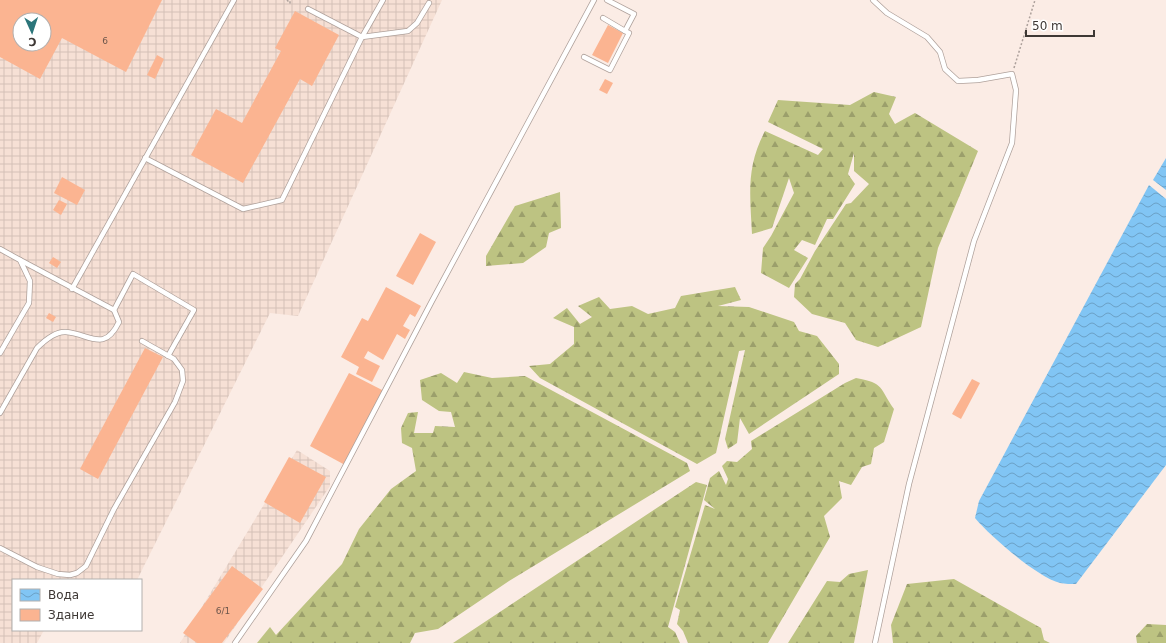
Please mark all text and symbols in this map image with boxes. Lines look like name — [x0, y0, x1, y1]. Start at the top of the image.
north arrow — [12, 12, 52, 52]
scale bar — [1026, 12, 1094, 38]
text: 50 m — [1032, 19, 1063, 33]
text: С — [28, 35, 37, 48]
house number: 6 — [102, 36, 108, 46]
legend — [12, 579, 142, 631]
text: Вода — [48, 588, 79, 602]
house number: 6/1 — [216, 606, 230, 616]
text: Здание — [48, 608, 94, 622]

